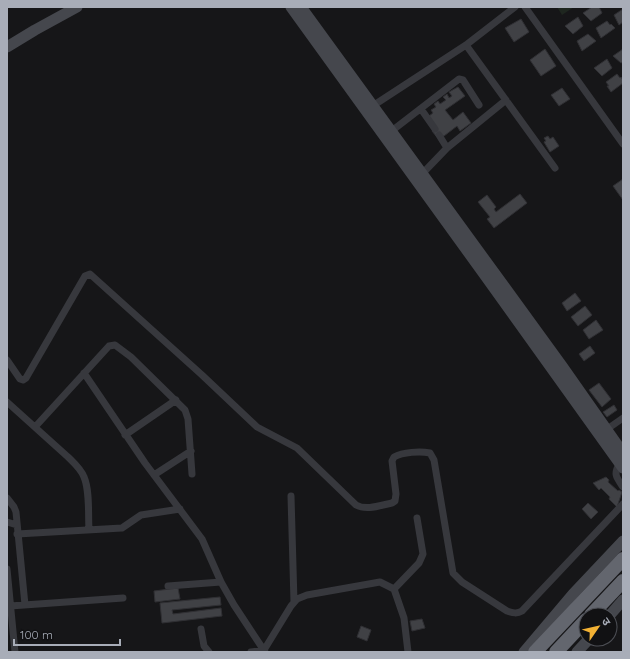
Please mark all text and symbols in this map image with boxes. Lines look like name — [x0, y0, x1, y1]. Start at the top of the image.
north arrow — [578, 607, 618, 647]
text: उ — [599, 615, 614, 628]
scale bar — [14, 621, 120, 647]
text: 100 m — [20, 627, 53, 642]

